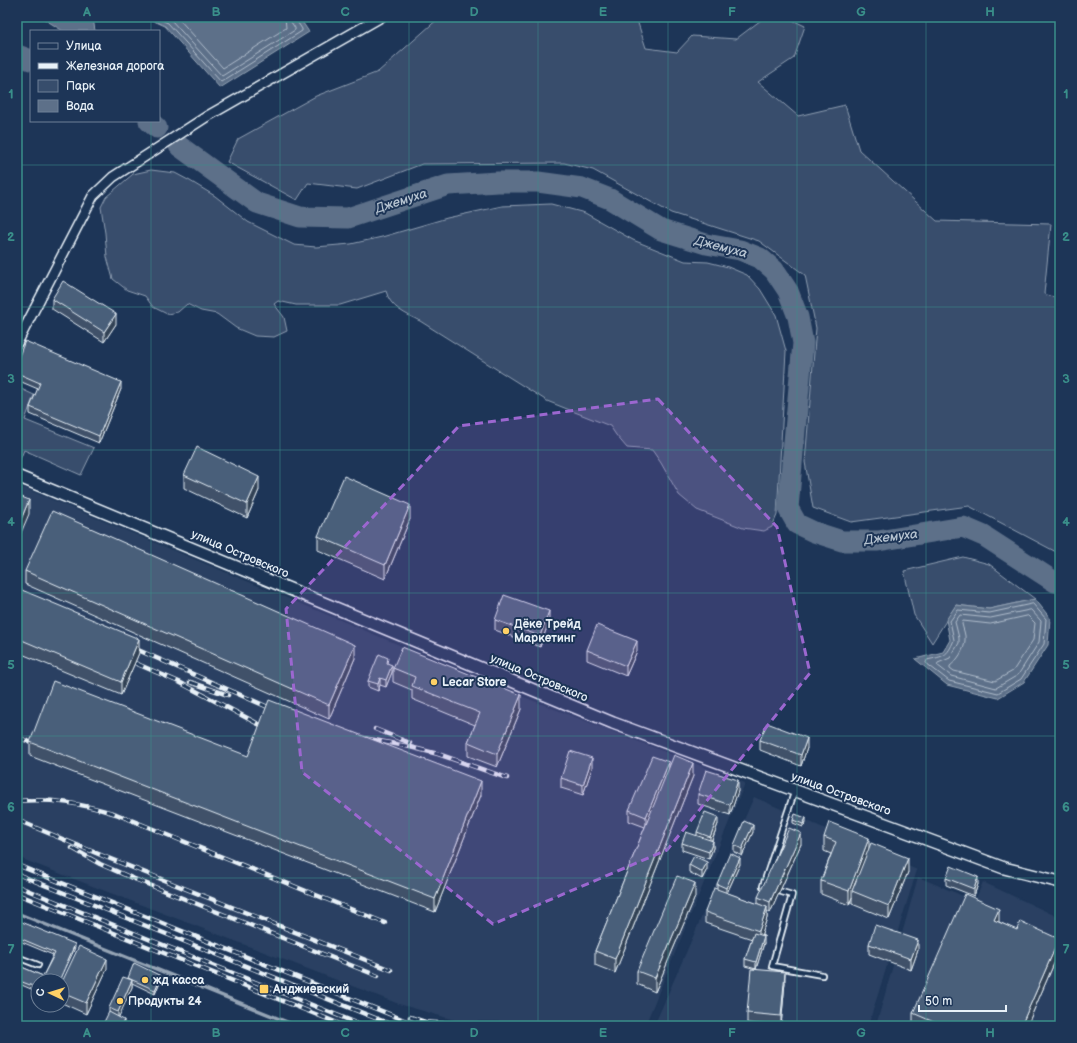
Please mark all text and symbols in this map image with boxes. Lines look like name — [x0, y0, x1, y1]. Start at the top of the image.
text: A — [82, 4, 91, 20]
text: B — [211, 4, 221, 20]
text: C — [340, 4, 350, 20]
text: D — [469, 4, 479, 20]
text: E — [599, 4, 608, 20]
text: F — [728, 4, 736, 20]
text: G — [856, 4, 866, 20]
text: H — [985, 4, 995, 20]
legend — [30, 30, 160, 122]
text: Улица — [66, 39, 102, 54]
text: Железная дорога — [66, 59, 164, 74]
text: Парк — [66, 79, 96, 94]
text: 1 — [8, 86, 14, 102]
text: 1 — [1063, 86, 1069, 102]
text: Вода — [66, 99, 94, 114]
water label: Джемуха — [372, 185, 429, 217]
text: 2 — [7, 229, 15, 245]
text: 2 — [1062, 229, 1070, 245]
water label: Джемуха — [692, 232, 749, 262]
text: 3 — [7, 371, 15, 387]
text: 3 — [1062, 371, 1070, 387]
text: 4 — [7, 514, 15, 530]
text: 4 — [1062, 514, 1070, 530]
water label: Джемуха — [862, 526, 919, 548]
street label: улица Островского — [189, 527, 291, 581]
place label: Дёке Трейд Маркетинг — [514, 617, 581, 646]
marker: Дёке Трейд Маркетинг — [501, 626, 511, 636]
street label: улица Островского — [488, 651, 590, 705]
text: 5 — [7, 657, 15, 673]
text: 5 — [1062, 657, 1070, 673]
place label: Lecar Store — [442, 675, 507, 690]
marker: Lecar Store — [429, 677, 439, 687]
street label: улица Островского — [789, 769, 893, 819]
text: 6 — [7, 799, 15, 815]
text: 6 — [1062, 799, 1070, 815]
text: 7 — [7, 942, 15, 958]
text: 7 — [1062, 942, 1070, 958]
north arrow — [30, 973, 70, 1013]
place label: жд касса — [153, 973, 205, 988]
marker: жд касса — [140, 975, 150, 985]
place label: Анджиевский — [272, 982, 349, 997]
marker: Анджиевский — [258, 983, 270, 995]
scale bar — [919, 987, 1006, 1013]
text: С — [34, 988, 47, 997]
place label: Продукты 24 — [128, 994, 202, 1009]
text: 50 m — [925, 994, 952, 1009]
marker: Продукты 24 — [115, 996, 125, 1006]
text: A — [82, 1025, 91, 1041]
text: B — [211, 1025, 221, 1041]
text: C — [340, 1025, 350, 1041]
text: D — [469, 1025, 479, 1041]
text: E — [599, 1025, 608, 1041]
text: F — [728, 1025, 736, 1041]
text: G — [856, 1025, 866, 1041]
text: H — [985, 1025, 995, 1041]

